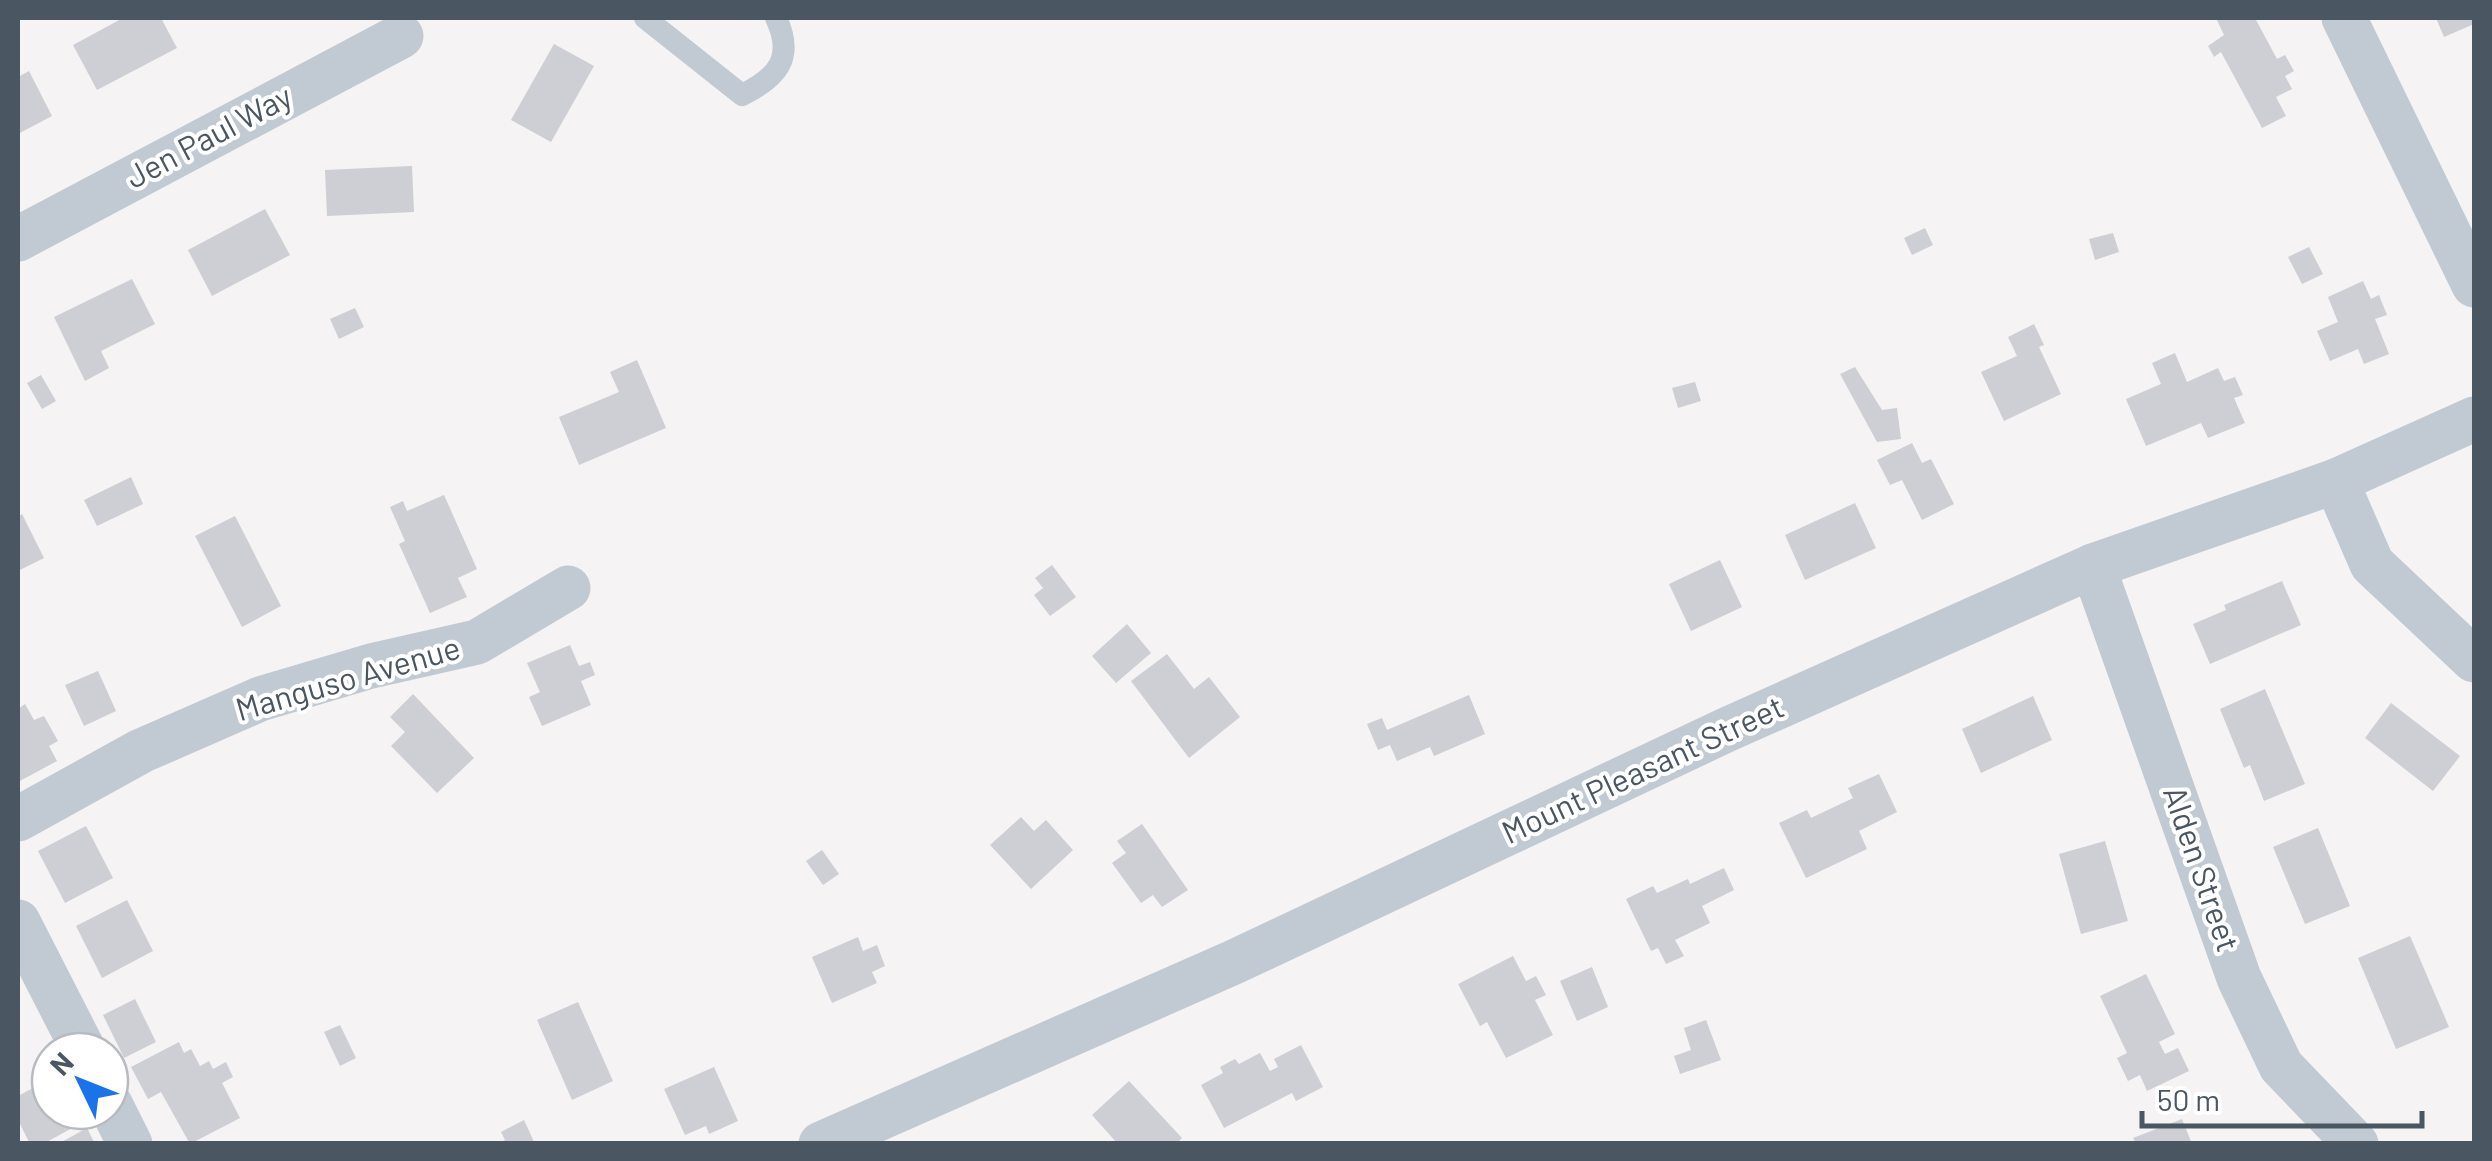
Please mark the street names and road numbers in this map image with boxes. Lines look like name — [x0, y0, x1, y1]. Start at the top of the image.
street label: Jen Paul Way — [118, 75, 298, 195]
street label: Manguso Avenue — [231, 627, 464, 727]
street label: Mount Pleasant Street — [1495, 686, 1789, 850]
street label: Alden Street — [2157, 781, 2249, 956]

